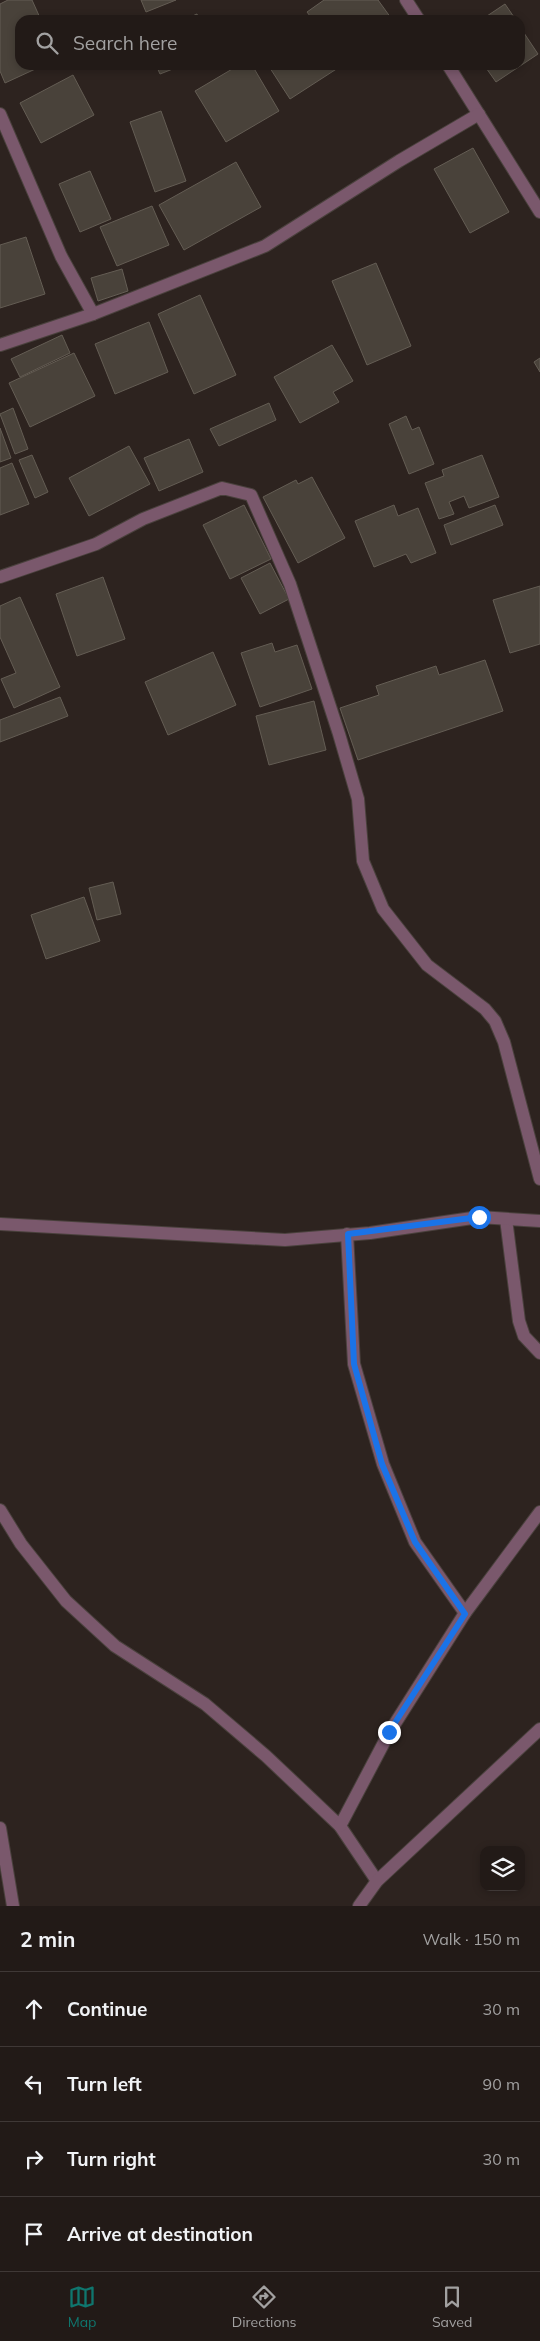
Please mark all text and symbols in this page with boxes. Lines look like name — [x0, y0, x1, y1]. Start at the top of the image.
search box — [15, 15, 525, 70]
icon: search — [33, 29, 61, 57]
text: Search here — [73, 31, 177, 55]
route start — [468, 1206, 491, 1229]
route end — [378, 1721, 401, 1744]
map controls — [480, 1846, 525, 1891]
button: layers — [480, 1846, 525, 1891]
text: 2 min — [20, 1926, 75, 1952]
text: Walk · 150 m — [422, 1929, 520, 1949]
icon: ahead — [20, 1995, 48, 2023]
text: Continue — [67, 1997, 147, 2021]
text: 30 m — [483, 1999, 520, 2019]
icon: left — [20, 2070, 48, 2098]
text: Turn left — [67, 2072, 142, 2096]
text: 90 m — [483, 2074, 520, 2094]
icon: right — [20, 2145, 48, 2173]
text: Turn right — [67, 2147, 156, 2171]
text: 30 m — [483, 2149, 520, 2169]
icon: arrive — [20, 2220, 48, 2248]
text: Arrive at destination — [67, 2222, 253, 2246]
tab: Map — [68, 2283, 96, 2331]
tab: Directions — [232, 2283, 297, 2331]
tab: Saved — [432, 2283, 472, 2331]

